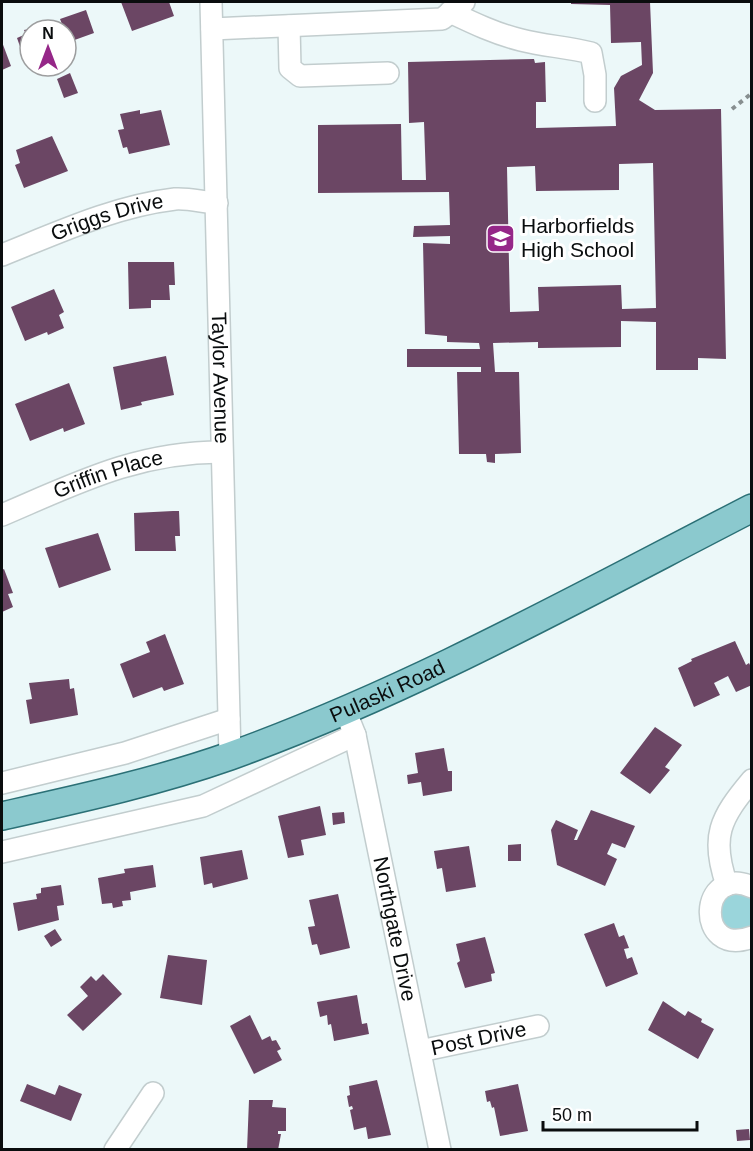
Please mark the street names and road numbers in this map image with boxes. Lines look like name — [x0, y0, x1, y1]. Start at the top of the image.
street label: Griggs Drive — [47, 189, 165, 245]
street label: Taylor Avenue — [208, 312, 234, 444]
street label: Griffin Place — [50, 445, 165, 503]
street label: Pulaski Road — [326, 655, 448, 727]
street label: Northgate Drive — [369, 855, 421, 1003]
street label: Post Drive — [429, 1017, 528, 1059]

